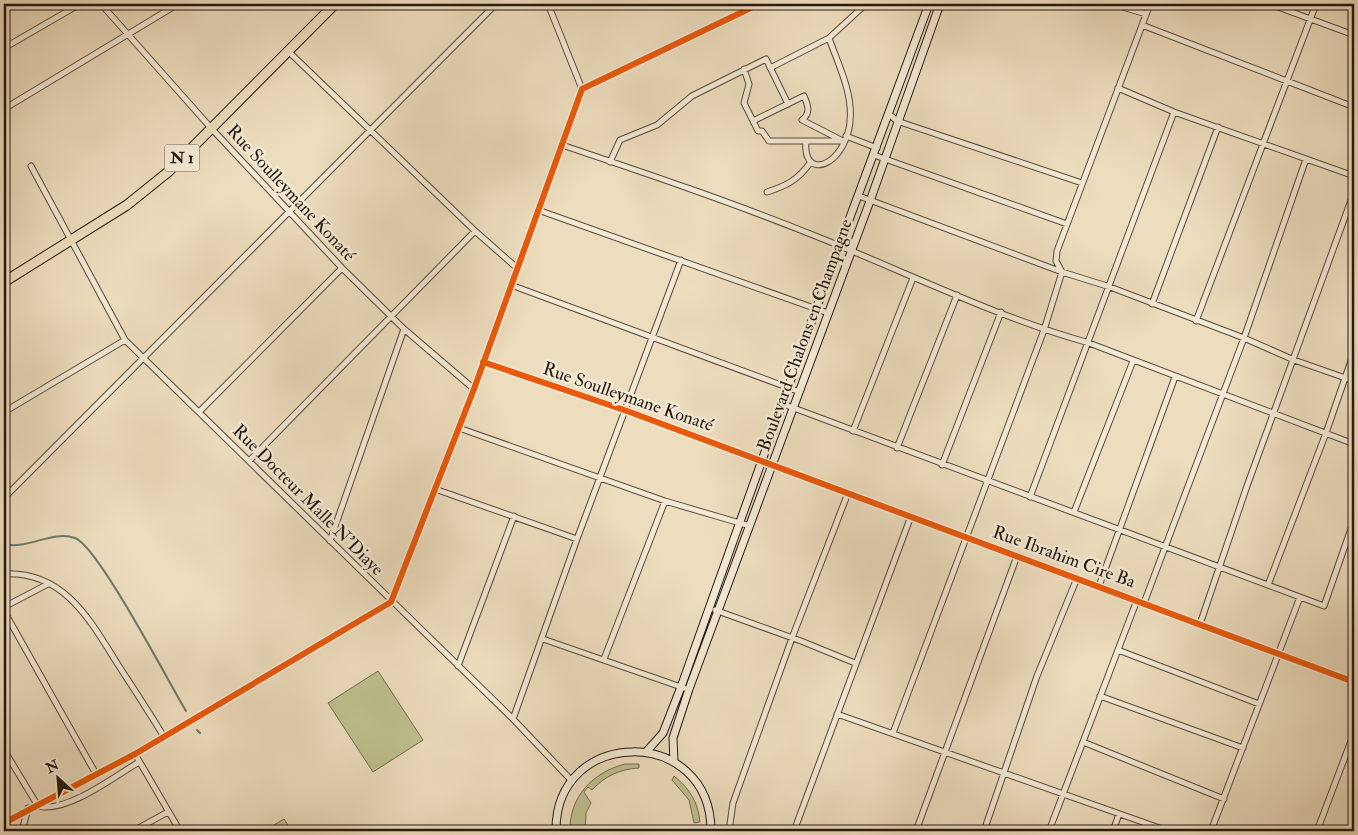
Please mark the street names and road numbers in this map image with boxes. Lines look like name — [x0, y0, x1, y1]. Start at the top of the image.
street label: Rue Soulleymane Konaté — [222, 120, 361, 267]
road number: N 1 — [164, 144, 200, 172]
street label: Boulevard Chalons en Champagne — [752, 215, 858, 454]
street label: Rue Soulleymane Konaté — [540, 357, 717, 437]
street label: Rue Docteur Malle N'Diaye — [227, 419, 389, 581]
street label: Rue Ibrahim Cire Ba — [989, 520, 1139, 594]

